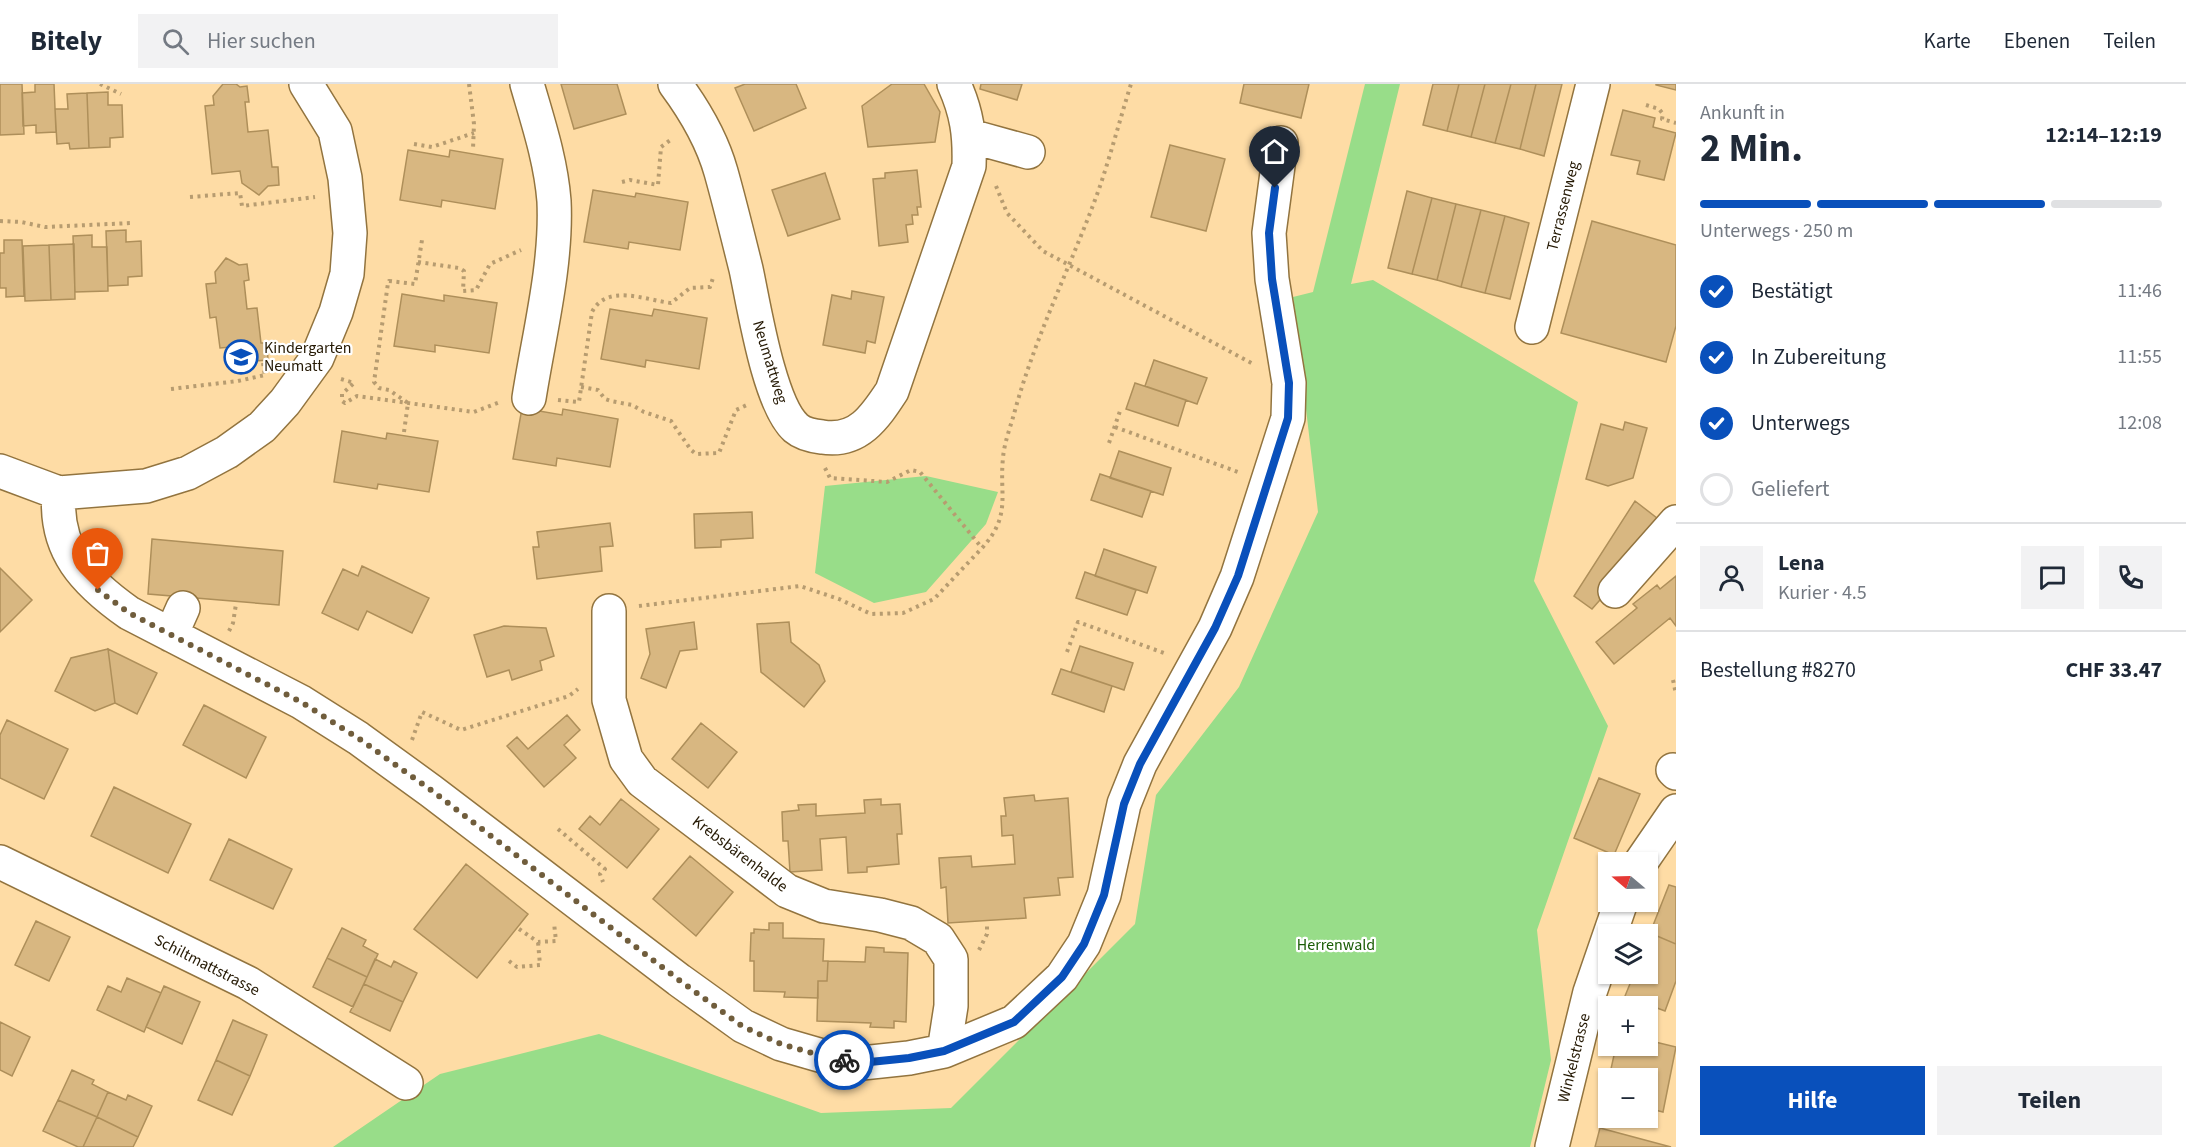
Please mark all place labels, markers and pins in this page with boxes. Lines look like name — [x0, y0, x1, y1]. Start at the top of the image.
pin — [1249, 126, 1300, 188]
place label: Kindergarten Neumatt — [264, 337, 351, 377]
school or university icon: Kindergarten Neumatt — [223, 339, 259, 375]
pin — [72, 528, 123, 590]

